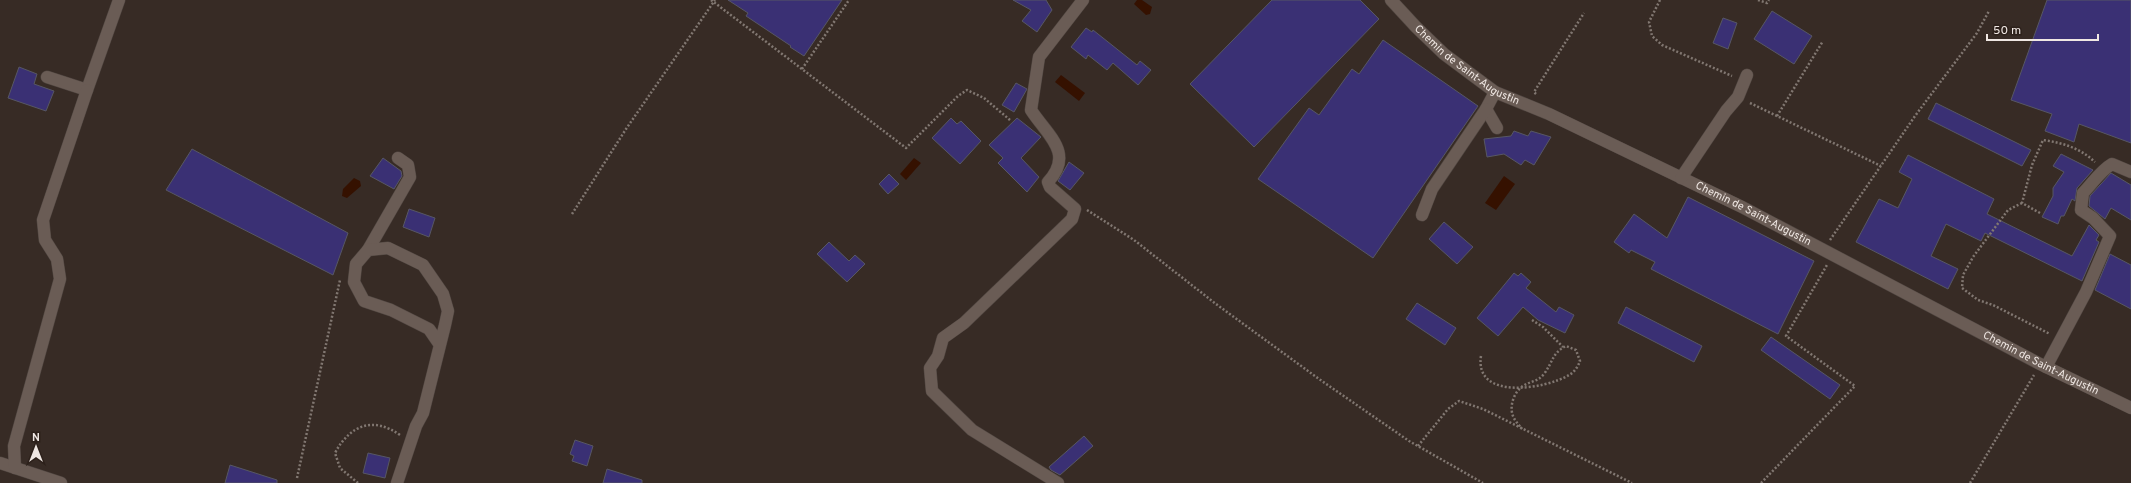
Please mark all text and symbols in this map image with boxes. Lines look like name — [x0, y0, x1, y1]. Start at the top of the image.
scale bar — [1987, 16, 2098, 42]
street label: Chemin de Saint-Augustin — [1411, 22, 1522, 108]
text: 50 m — [1993, 23, 2021, 39]
street label: Chemin de Saint-Augustin — [1693, 179, 1814, 249]
street label: Chemin de Saint-Augustin — [1980, 328, 2101, 398]
north arrow — [16, 427, 56, 467]
text: N — [32, 431, 40, 445]

